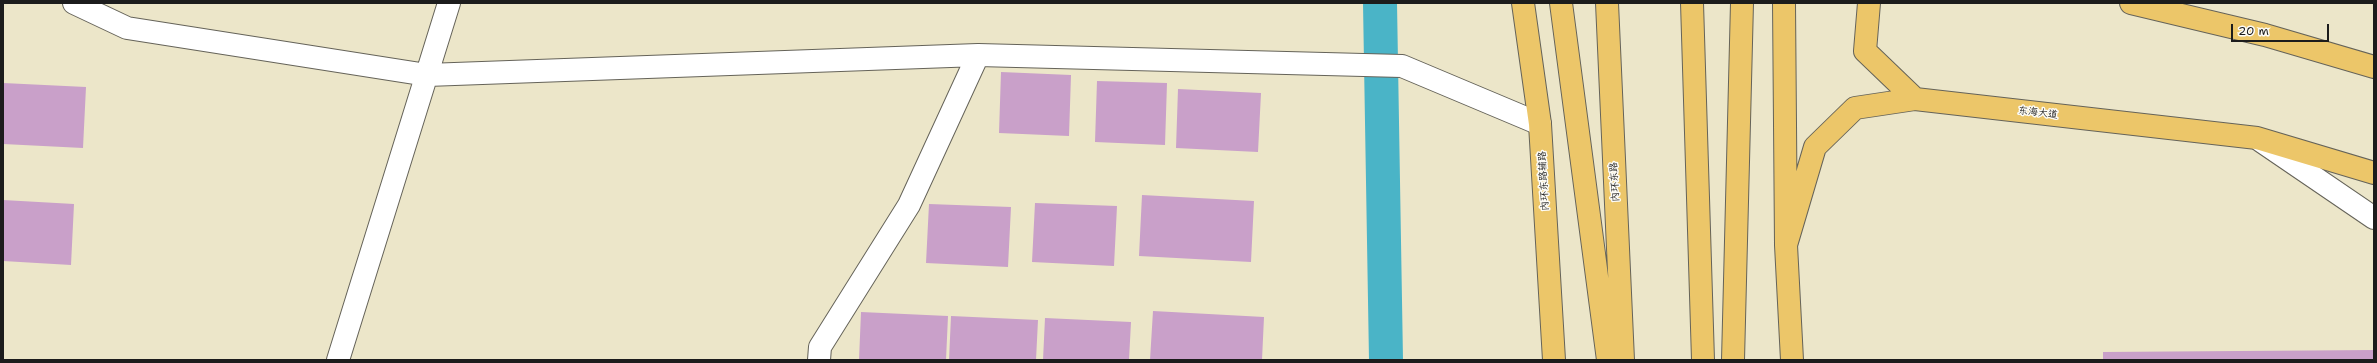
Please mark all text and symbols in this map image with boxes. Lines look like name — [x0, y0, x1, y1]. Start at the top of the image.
scale bar — [2233, 16, 2331, 42]
text: 20 m — [2238, 23, 2269, 39]
street label: 东海大道 — [2017, 105, 2059, 121]
street label: 内环东路辅路 — [1536, 151, 1552, 211]
street label: 内环东路 — [1608, 162, 1622, 202]

